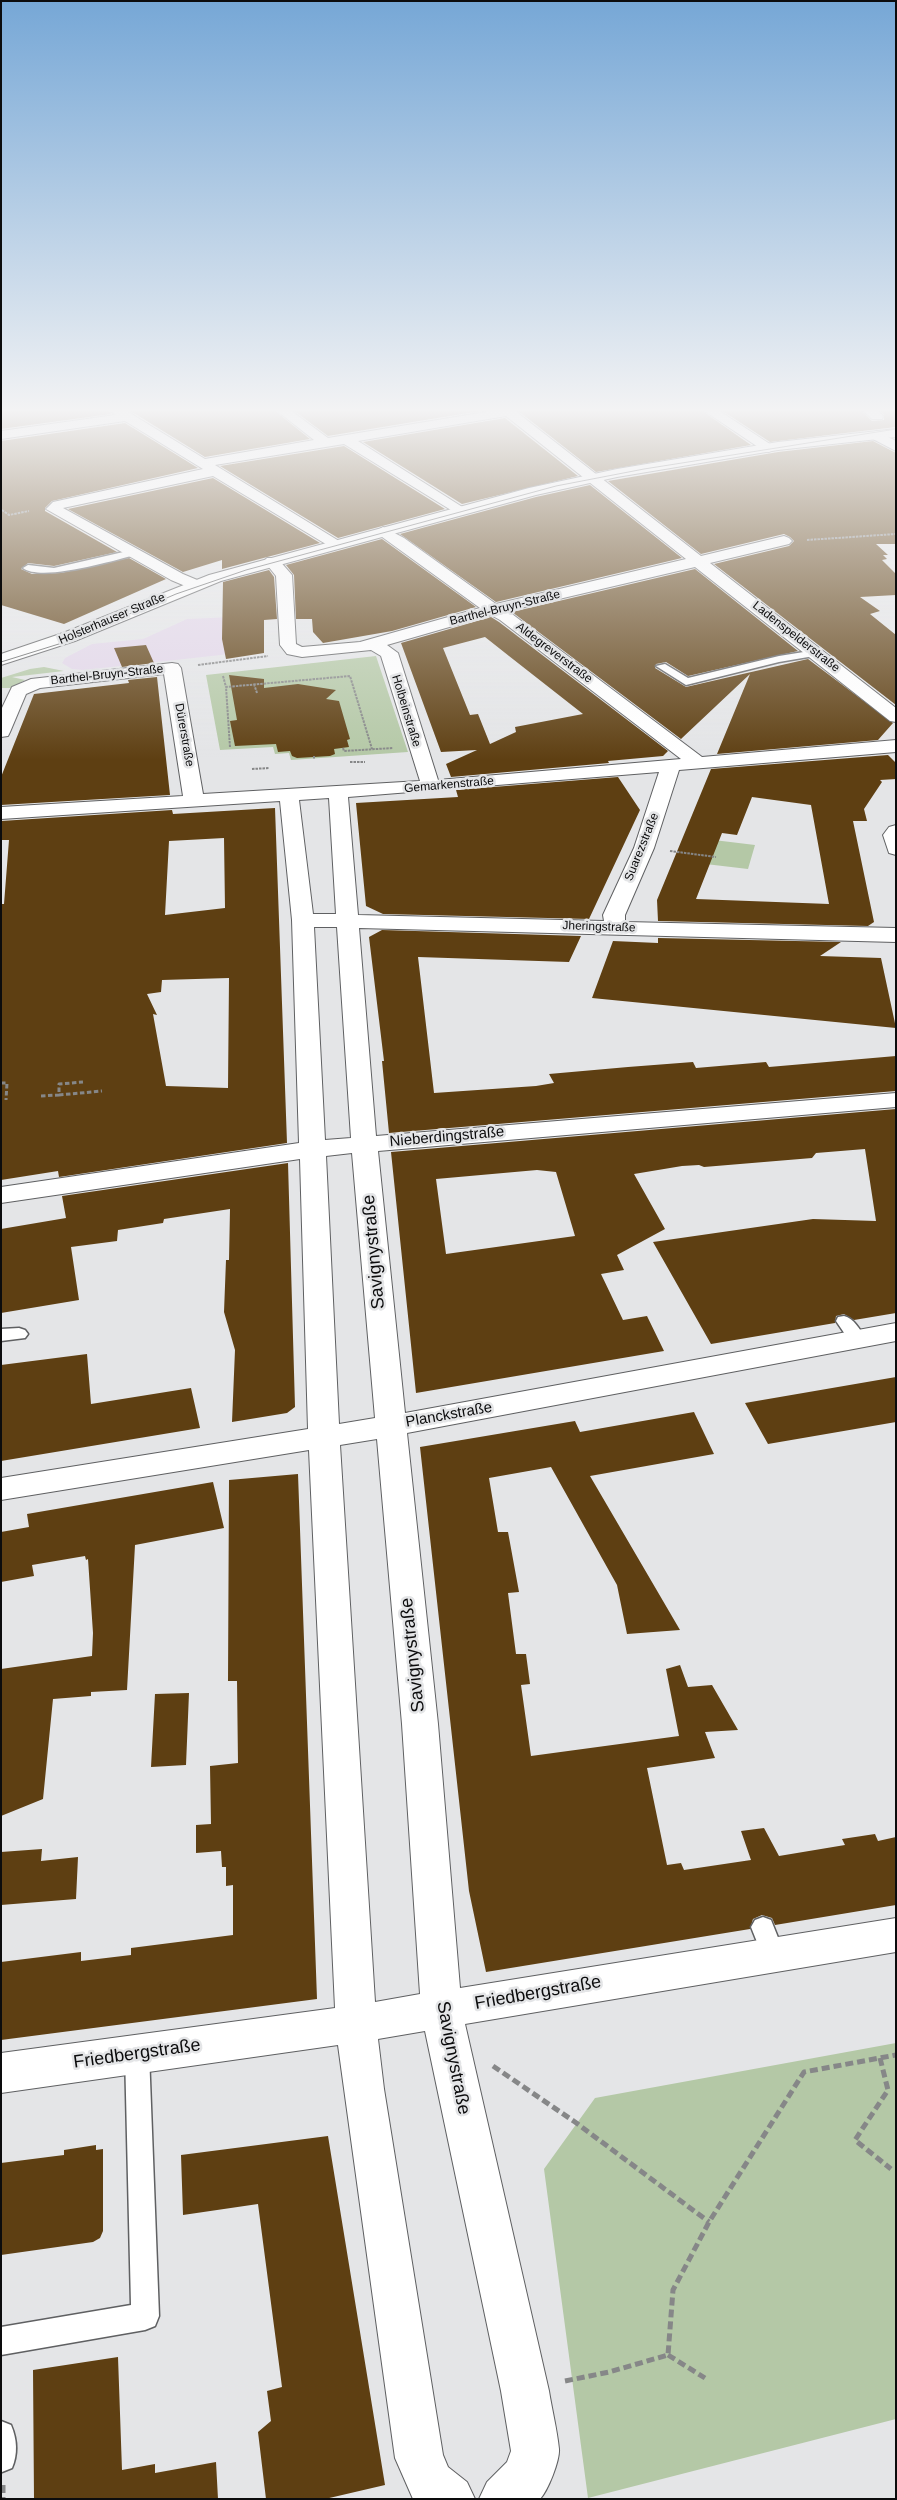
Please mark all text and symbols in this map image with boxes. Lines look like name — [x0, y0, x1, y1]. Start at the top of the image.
street label: Barthel-Bruyn-Straße — [448, 587, 562, 629]
street label: Holsterhauser Straße — [57, 590, 167, 648]
street label: Ladenspelderstraße — [750, 598, 842, 676]
street label: Aldegreverstraße — [513, 620, 595, 686]
street label: Barthel-Bruyn-Straße — [50, 662, 164, 688]
street label: Holbeinstraße — [388, 673, 424, 749]
street label: Dürerstraße — [171, 702, 197, 768]
street label: Gemarkenstraße — [404, 774, 494, 796]
street label: Suarezstraße — [622, 811, 662, 883]
street label: Jheringstraße — [562, 919, 636, 935]
street label: Nieberdingstraße — [389, 1123, 505, 1151]
street label: Savignystraße — [358, 1194, 390, 1310]
street label: Planckstraße — [404, 1399, 494, 1431]
street label: Savignystraße — [396, 1597, 430, 1713]
street label: Friedbergstraße — [473, 1971, 603, 2015]
street label: Savignystraße — [431, 1999, 475, 2117]
street label: Friedbergstraße — [72, 2034, 202, 2074]

